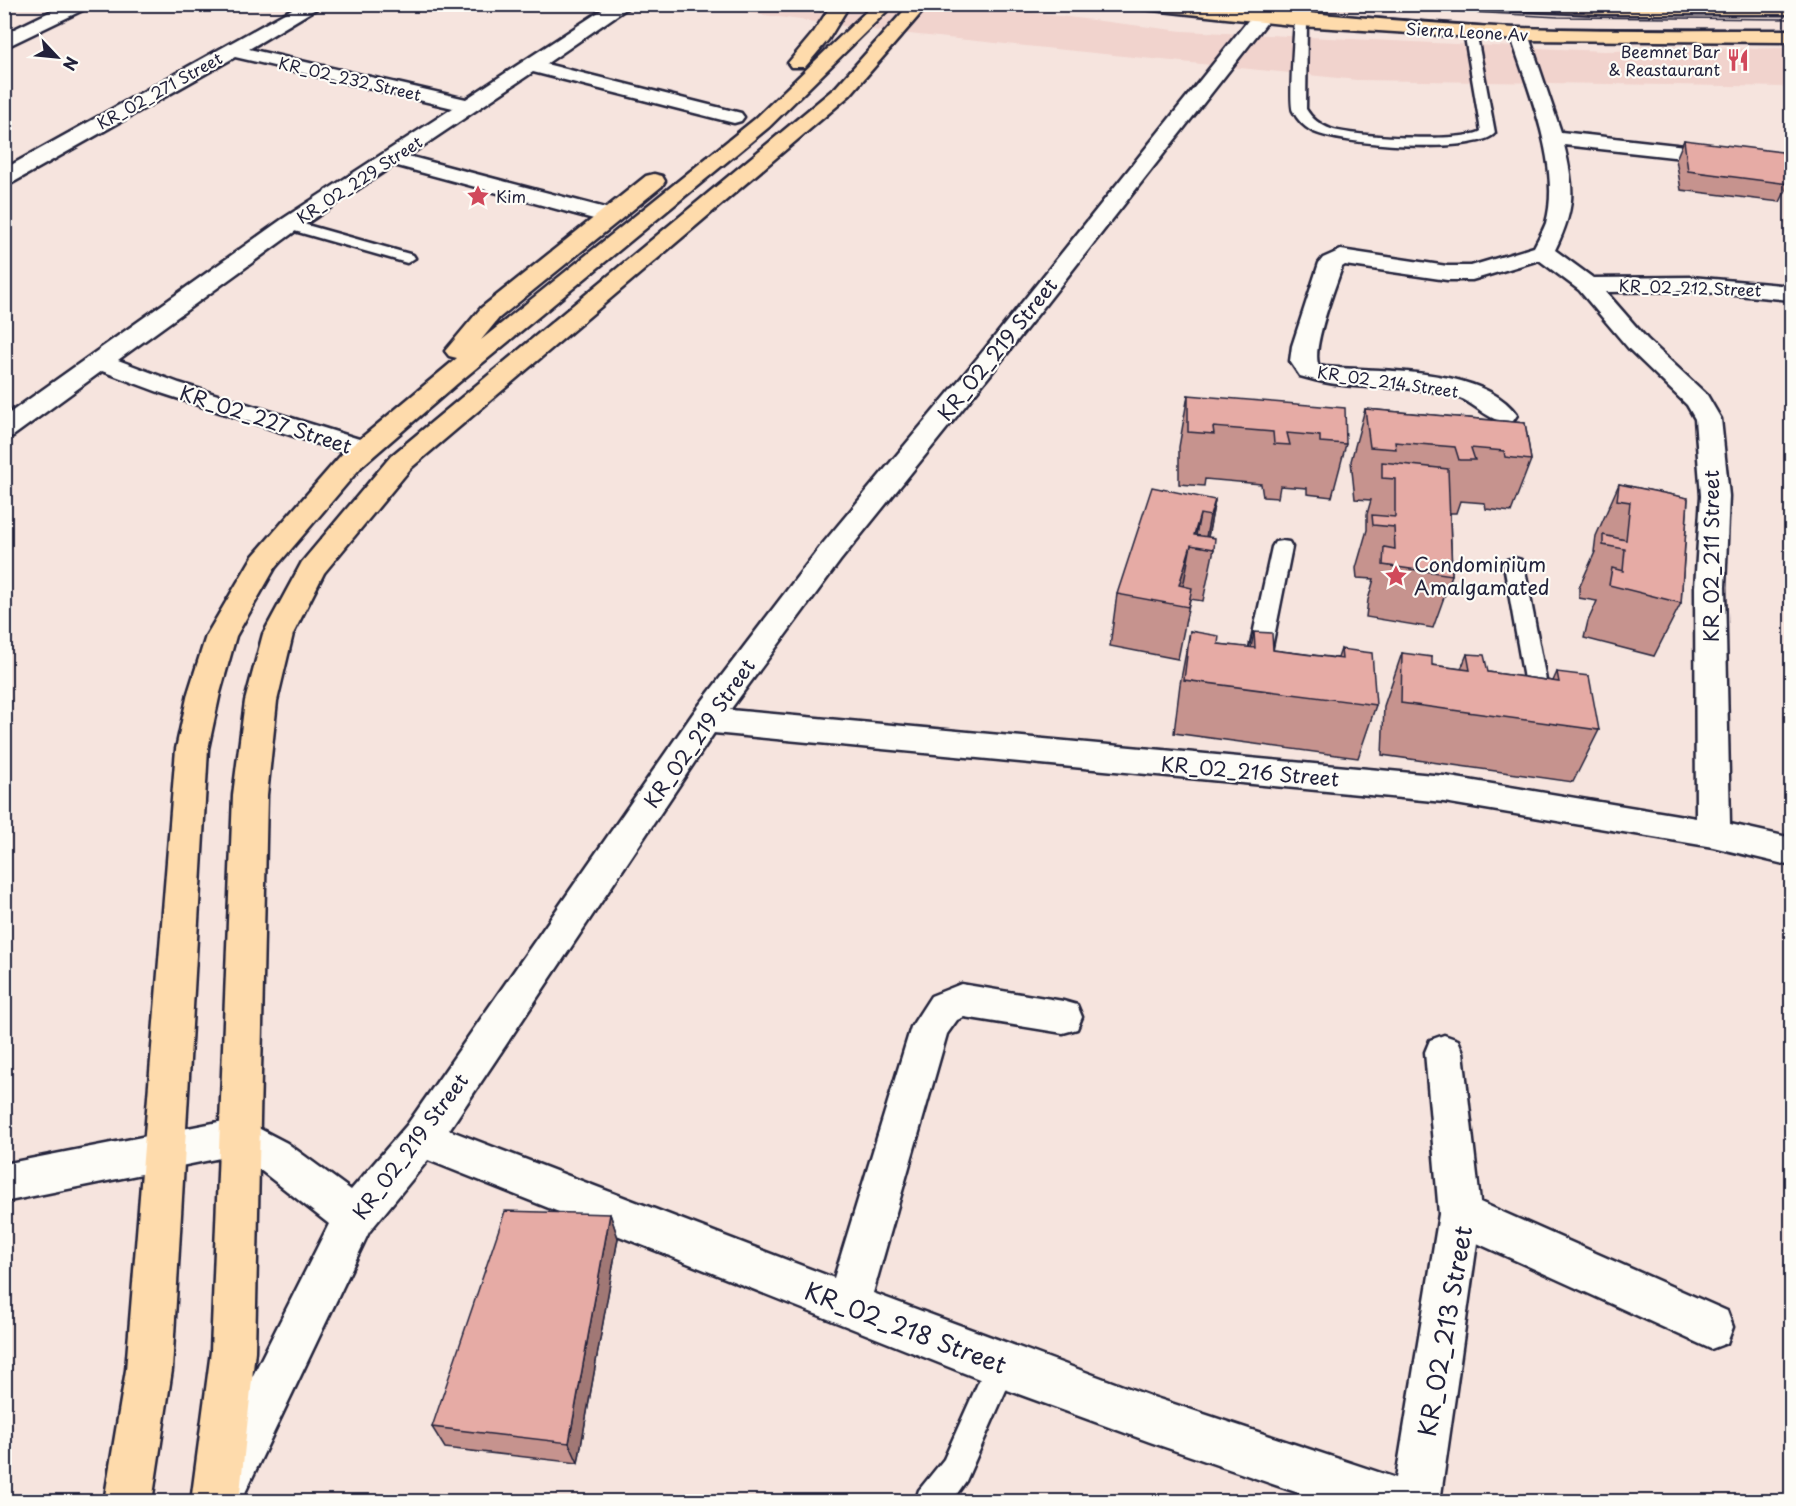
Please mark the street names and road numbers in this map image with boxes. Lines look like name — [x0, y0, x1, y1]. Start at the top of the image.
street label: Sierra Leone Av — [1405, 16, 1529, 46]
street label: KR_02_271 Street — [92, 45, 226, 134]
street label: KR_02_232 Street — [276, 50, 424, 106]
street label: KR_02_229 Street — [291, 129, 427, 229]
street label: KR_02_219 Street — [930, 271, 1064, 427]
street label: KR_02_212 Street — [1618, 273, 1762, 301]
street label: KR_02_214 Street — [1316, 359, 1461, 403]
street label: KR_02_227 Street — [176, 377, 356, 461]
street label: KR_02_211 Street — [1696, 470, 1726, 642]
street label: KR_02_219 Street — [636, 652, 762, 814]
street label: KR_02_216 Street — [1160, 748, 1340, 794]
street label: KR_02_219 Street — [345, 1067, 475, 1225]
street label: KR_02_213 Street — [1408, 1223, 1480, 1439]
street label: KR_02_218 Street — [800, 1272, 1012, 1382]

